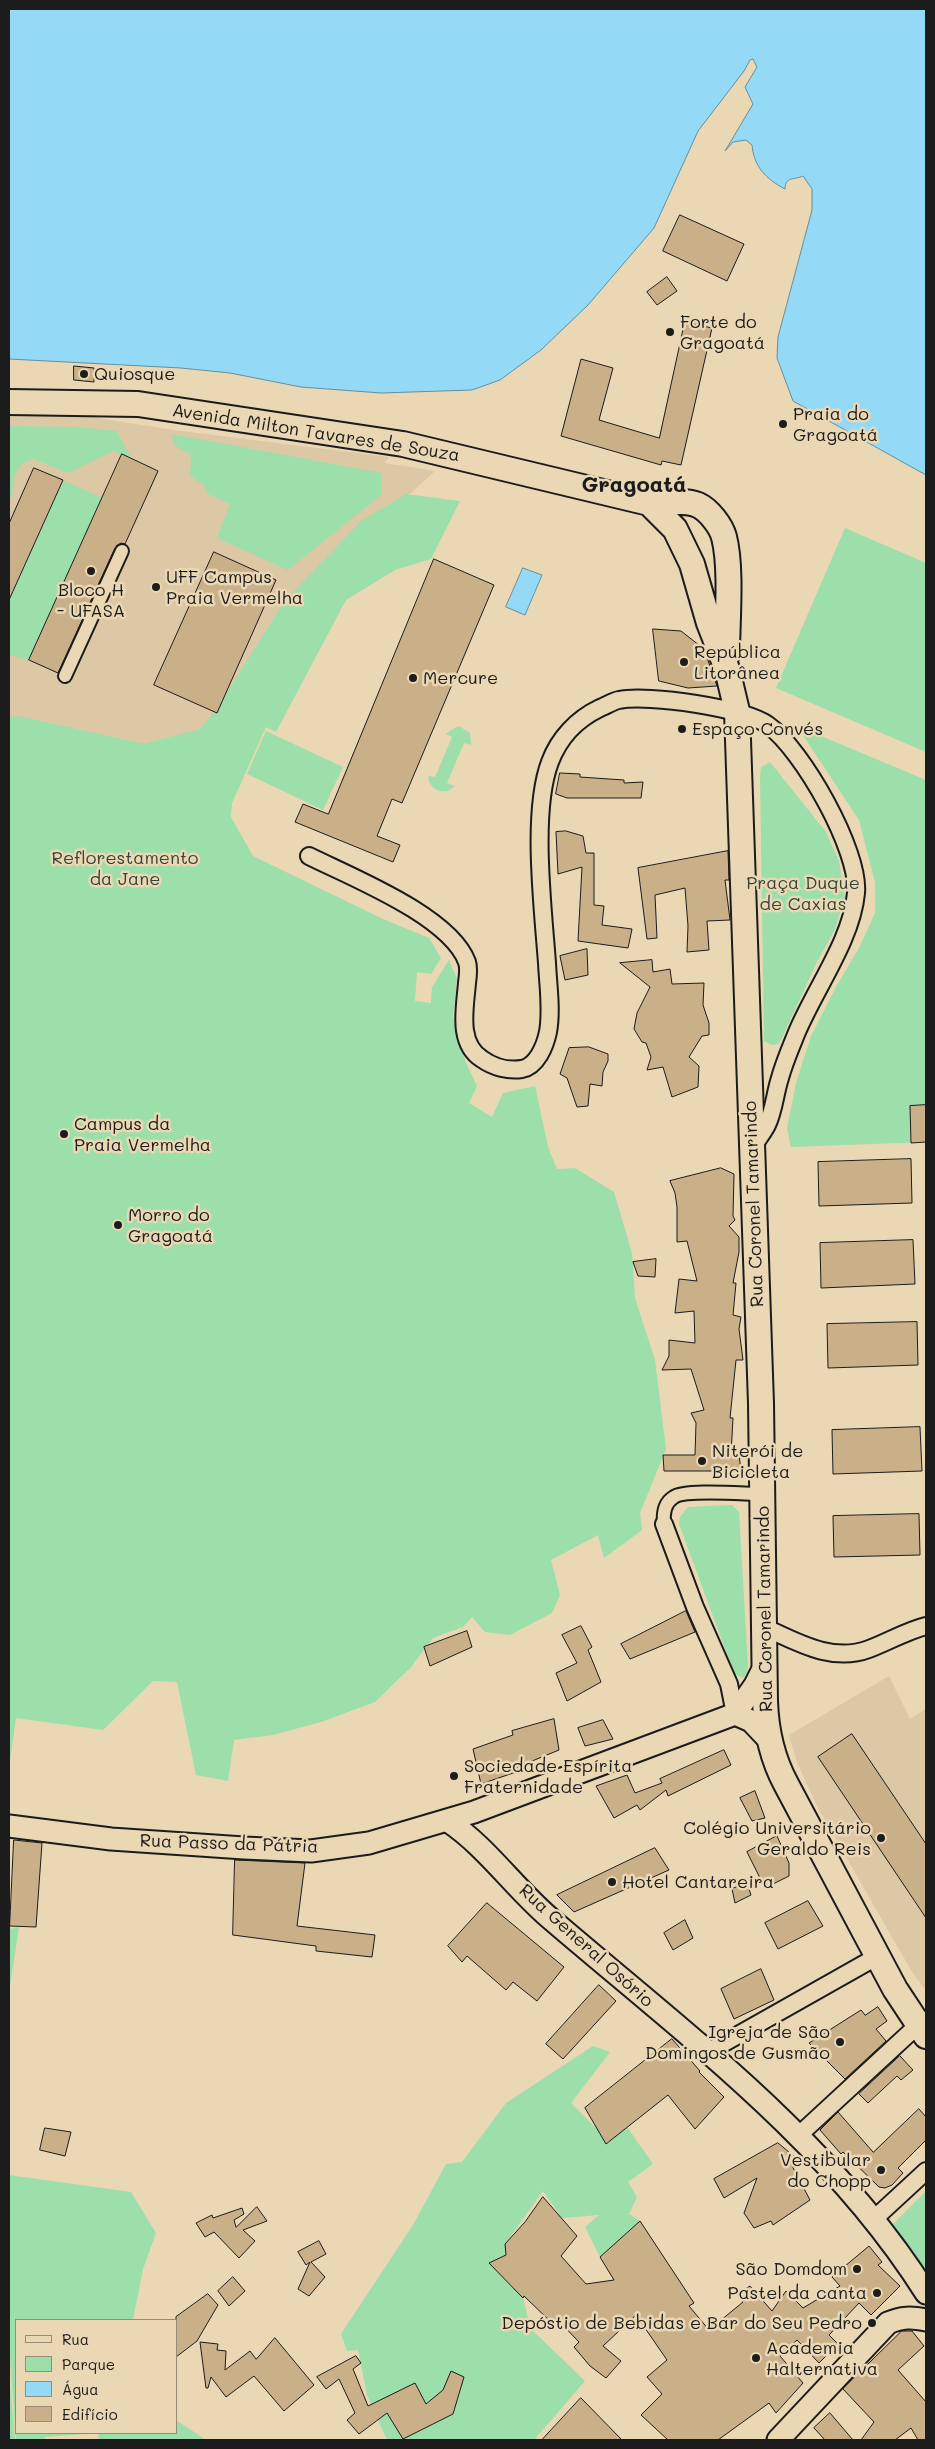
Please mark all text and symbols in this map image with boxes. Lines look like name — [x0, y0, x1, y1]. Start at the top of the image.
place label: Forte do Gragoatá — [680, 311, 765, 354]
marker: Forte do Gragoatá — [664, 326, 676, 338]
place label: Quiosque — [94, 363, 175, 385]
marker: Quiosque — [78, 368, 90, 380]
street label: Avenida Milton Tavares de Souza — [171, 400, 461, 466]
place label: Praia do Gragoatá — [793, 403, 878, 446]
marker: Praia do Gragoatá — [777, 418, 789, 430]
district label: Gragoatá — [581, 472, 687, 498]
marker: Bloco H - UFASA — [85, 565, 97, 577]
place label: UFF Campus Praia Vermelha — [166, 566, 303, 608]
place label: Bloco H - UFASA — [57, 579, 125, 622]
marker: UFF Campus Praia Vermelha — [150, 581, 162, 593]
place label: República Litorânea — [694, 641, 781, 684]
marker: República Litorânea — [678, 656, 690, 668]
place label: Mercure — [423, 667, 498, 689]
marker: Mercure — [407, 672, 419, 684]
place label: Espaço Convés — [692, 718, 823, 740]
marker: Espaço Convés — [676, 723, 688, 735]
park label: Reflorestamento da Jane — [52, 847, 198, 890]
park label: Praça Duque de Caxias — [746, 872, 860, 914]
street label: Rua Coronel Tamarindo — [740, 1100, 768, 1308]
place label: Campus da Praia Vermelha — [74, 1113, 211, 1156]
marker: Campus da Praia Vermelha — [58, 1128, 70, 1140]
place label: Morro do Gragoatá — [128, 1204, 213, 1246]
marker: Morro do Gragoatá — [112, 1219, 124, 1231]
place label: Niterói de Bicicleta — [712, 1440, 803, 1482]
marker: Niterói de Bicicleta — [696, 1455, 708, 1467]
street label: Rua Coronel Tamarindo — [752, 1506, 778, 1712]
place label: Sociedade Espírita Fraternidade — [464, 1755, 632, 1798]
marker: Sociedade Espírita Fraternidade — [448, 1770, 460, 1782]
place label: Colégio Universitário Geraldo Reis — [683, 1817, 871, 1860]
street label: Rua Passo da Pátria — [139, 1830, 319, 1858]
marker: Colégio Universitário Geraldo Reis — [875, 1832, 887, 1844]
place label: Hotel Cantareira — [622, 1871, 774, 1893]
marker: Hotel Cantareira — [606, 1876, 618, 1888]
street label: Rua General Osório — [514, 1880, 658, 2012]
place label: Igreja de São Domingos de Gusmão — [645, 2021, 830, 2064]
marker: Igreja de São Domingos de Gusmão — [834, 2036, 846, 2048]
place label: Vestibular do Chopp — [780, 2149, 871, 2192]
marker: Vestibular do Chopp — [875, 2164, 887, 2176]
place label: São Domdom — [735, 2258, 847, 2280]
marker: São Domdom — [851, 2263, 863, 2275]
place label: Pastel da canta — [727, 2282, 867, 2304]
marker: Pastel da canta — [871, 2287, 883, 2299]
place label: Depóstio de Bebidas e Bar do Seu Pedro — [501, 2312, 862, 2334]
marker: Depóstio de Bebidas e Bar do Seu Pedro — [866, 2317, 878, 2329]
legend — [15, 2319, 178, 2434]
text: Rua — [62, 2329, 89, 2349]
place label: Academia Halternativa — [766, 2337, 878, 2380]
marker: Academia Halternativa — [750, 2352, 762, 2364]
text: Parque — [62, 2354, 115, 2374]
text: Água — [62, 2379, 99, 2399]
text: Edifício — [62, 2404, 118, 2424]

